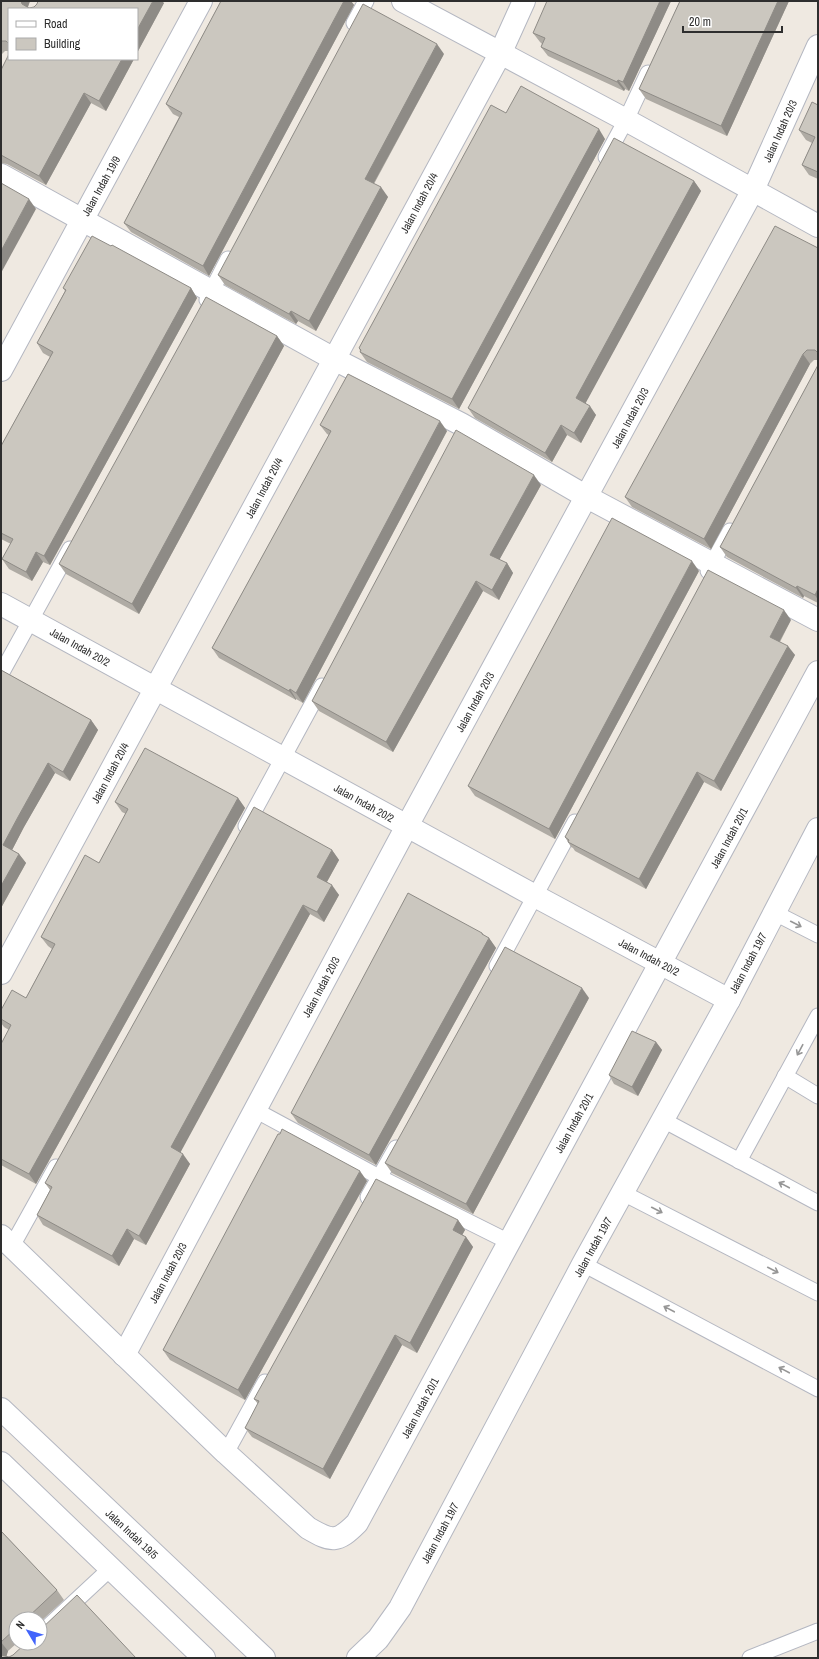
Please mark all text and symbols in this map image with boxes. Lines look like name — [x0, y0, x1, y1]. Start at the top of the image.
legend — [8, 8, 138, 60]
scale bar — [683, 8, 782, 34]
text: 20 m — [689, 14, 711, 30]
text: Road — [44, 16, 68, 32]
text: Building — [44, 36, 81, 52]
street label: Jalan Indah 20/3 — [760, 98, 800, 164]
street label: Jalan Indah 19/9 — [79, 153, 123, 219]
street label: Jalan Indah 20/4 — [397, 170, 441, 236]
street label: Jalan Indah 20/3 — [608, 385, 652, 451]
street label: Jalan Indah 20/4 — [242, 455, 286, 521]
street label: Jalan Indah 20/2 — [47, 625, 113, 669]
street label: Jalan Indah 20/3 — [453, 669, 497, 735]
street label: Jalan Indah 20/4 — [88, 740, 132, 806]
street label: Jalan Indah 20/2 — [331, 781, 397, 825]
street label: Jalan Indah 20/1 — [707, 805, 751, 871]
one-way arrow — [790, 920, 802, 928]
street label: Jalan Indah 19/7 — [726, 930, 770, 996]
street label: Jalan Indah 20/2 — [616, 935, 682, 979]
street label: Jalan Indah 20/3 — [299, 954, 343, 1020]
one-way arrow — [795, 1044, 803, 1056]
street label: Jalan Indah 20/1 — [552, 1090, 596, 1156]
one-way arrow — [778, 1181, 790, 1188]
one-way arrow — [651, 1207, 663, 1215]
street label: Jalan Indah 19/7 — [571, 1214, 615, 1280]
street label: Jalan Indah 20/3 — [146, 1240, 190, 1306]
one-way arrow — [767, 1267, 779, 1274]
one-way arrow — [663, 1305, 675, 1313]
one-way arrow — [778, 1366, 790, 1374]
street label: Jalan Indah 20/1 — [398, 1375, 442, 1441]
street label: Jalan Indah 19/7 — [418, 1500, 462, 1566]
street label: Jalan Indah 19/5 — [103, 1506, 161, 1562]
north arrow — [8, 1611, 48, 1651]
text: N — [13, 1618, 28, 1632]

